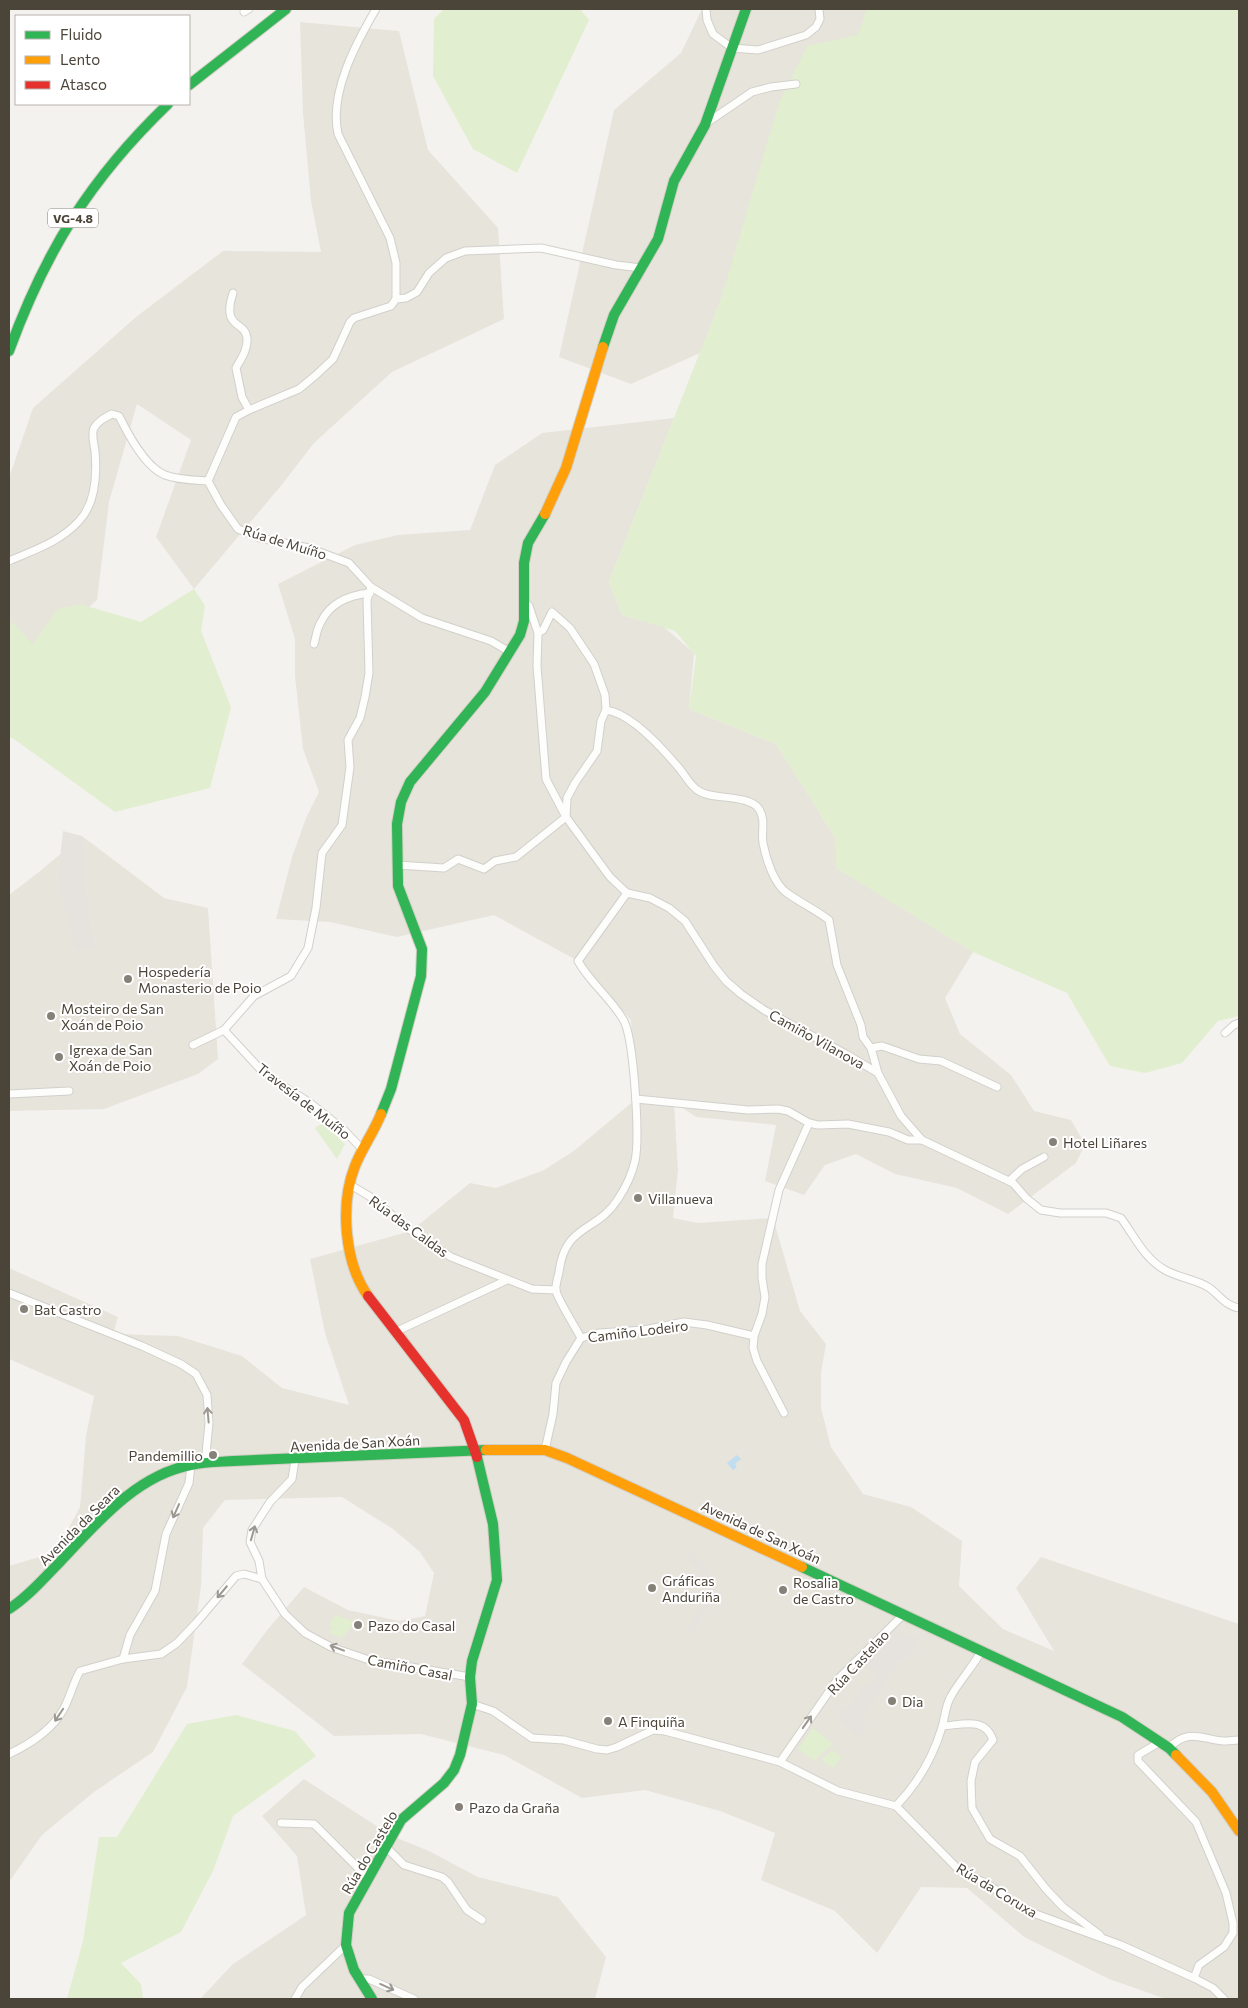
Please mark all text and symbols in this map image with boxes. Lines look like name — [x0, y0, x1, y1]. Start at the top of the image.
legend — [15, 15, 190, 105]
text: Fluido — [60, 25, 102, 43]
text: Lento — [60, 50, 100, 68]
text: Atasco — [60, 75, 107, 93]
road number: VG-4.8 — [48, 208, 98, 228]
street label: Rúa de Muíño — [241, 521, 329, 563]
place label: Hospedería Monasterio de Poio — [138, 963, 262, 996]
marker: Hospedería Monasterio de Poio — [122, 973, 134, 985]
place label: Mosteiro de San Xoán de Poio — [61, 1000, 164, 1033]
street label: Camiño Vilanova — [766, 1006, 868, 1072]
marker: Mosteiro de San Xoán de Poio — [45, 1010, 57, 1022]
place label: Igrexa de San Xoán de Poio — [69, 1041, 152, 1074]
marker: Igrexa de San Xoán de Poio — [53, 1051, 65, 1063]
street label: Travesía de Muíño — [254, 1059, 354, 1143]
place label: Hotel Liñares — [1063, 1134, 1147, 1151]
marker: Hotel Liñares — [1047, 1136, 1059, 1148]
place label: Villanueva — [648, 1190, 713, 1207]
street label: Rúa das Caldas — [366, 1192, 452, 1260]
marker: Villanueva — [632, 1192, 644, 1204]
place label: Bat Castro — [34, 1301, 101, 1318]
marker: Bat Castro — [18, 1303, 30, 1315]
street label: Camiño Lodeiro — [587, 1316, 689, 1346]
one-way arrow — [204, 1407, 213, 1423]
street label: Avenida de San Xoán — [290, 1431, 420, 1455]
place label: Pandemillio — [129, 1447, 203, 1464]
marker: Pandemillio — [207, 1449, 219, 1461]
street label: Avenida da Seara — [35, 1481, 123, 1569]
street label: Avenida de San Xoán — [698, 1497, 824, 1567]
one-way arrow — [171, 1503, 180, 1518]
one-way arrow — [249, 1525, 258, 1541]
place label: Gráficas Anduriña — [662, 1572, 720, 1605]
place label: Rosalia de Castro — [793, 1574, 854, 1607]
marker: Gráficas Anduriña — [646, 1582, 658, 1594]
marker: Rosalia de Castro — [777, 1584, 789, 1596]
one-way arrow — [216, 1586, 228, 1599]
place label: Pazo do Casal — [368, 1617, 455, 1634]
marker: Pazo do Casal — [352, 1619, 364, 1631]
street label: Rúa Castelao — [824, 1626, 892, 1698]
one-way arrow — [330, 1643, 345, 1653]
street label: Camiño Casal — [366, 1650, 454, 1684]
place label: Dia — [902, 1693, 923, 1710]
marker: Dia — [886, 1695, 898, 1707]
one-way arrow — [54, 1707, 64, 1721]
place label: A Finquiña — [618, 1713, 685, 1730]
marker: A Finquiña — [602, 1715, 614, 1727]
one-way arrow — [802, 1715, 812, 1729]
place label: Pazo da Graña — [469, 1799, 560, 1816]
marker: Pazo da Graña — [453, 1801, 465, 1813]
street label: Rúa do Castelo — [337, 1807, 401, 1897]
street label: Rúa da Coruxa — [953, 1859, 1041, 1921]
one-way arrow — [379, 1983, 394, 1992]

